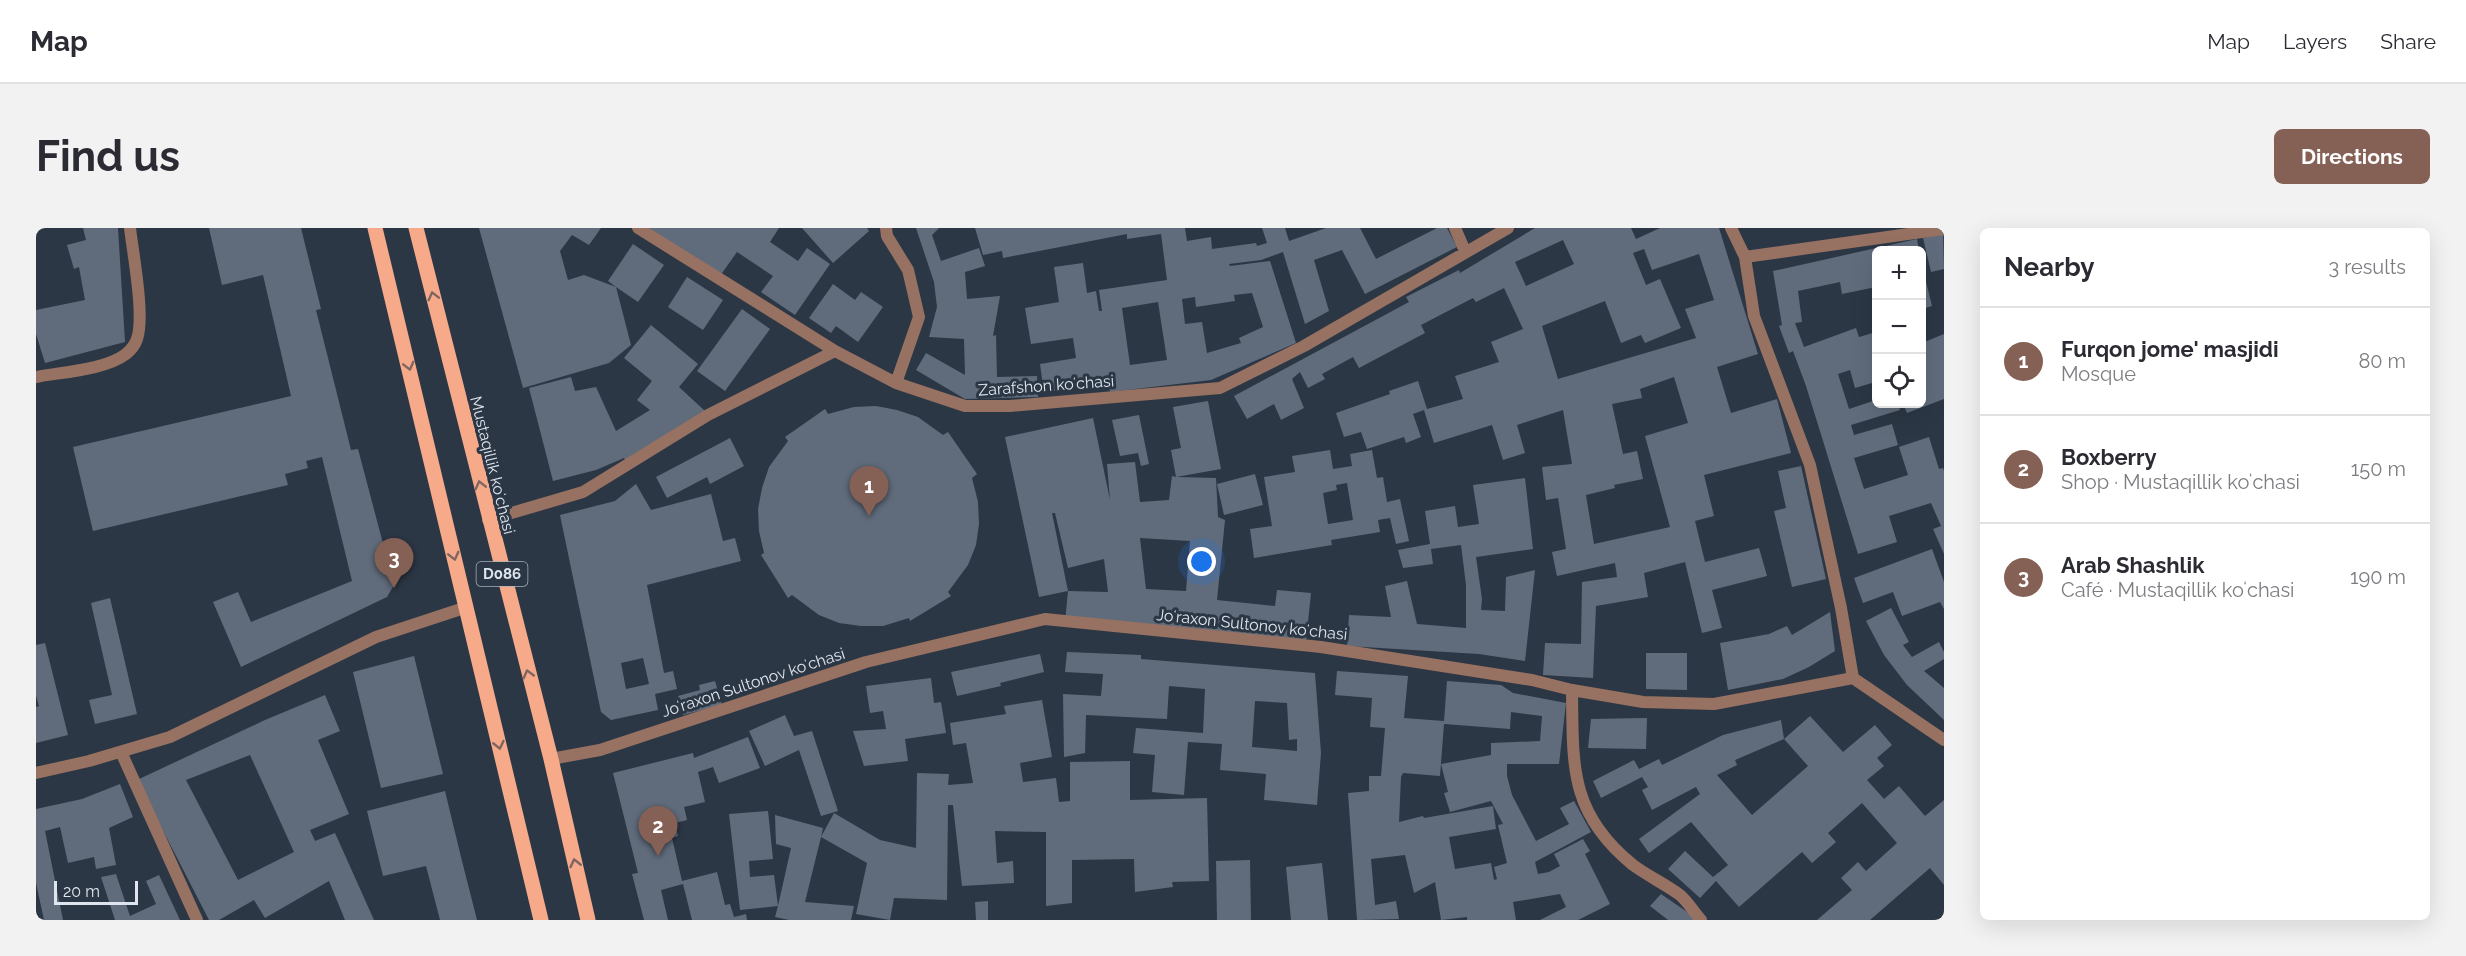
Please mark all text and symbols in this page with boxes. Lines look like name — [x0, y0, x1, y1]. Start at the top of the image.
text: Map — [30, 25, 88, 58]
text: Map — [2207, 29, 2250, 54]
text: Layers — [2283, 29, 2347, 54]
text: Share — [2380, 29, 2436, 54]
button: Directions — [2274, 129, 2430, 184]
text: Find us — [36, 132, 180, 181]
map controls — [1872, 246, 1926, 408]
button: + — [1872, 246, 1926, 300]
text: Nearby — [2004, 252, 2094, 282]
text: 3 results — [2328, 255, 2406, 279]
one-way arrow — [427, 291, 440, 301]
button: − — [1872, 300, 1926, 354]
text: Furqon jome' masjidi — [2061, 336, 2279, 362]
text: 1 — [2019, 349, 2028, 373]
text: 80 m — [2358, 349, 2406, 373]
button: locate — [1872, 354, 1926, 408]
one-way arrow — [401, 361, 414, 371]
text: Mosque — [2061, 362, 2136, 386]
street label: Zarafshon koʻchasi — [977, 371, 1115, 400]
street label: Mustaqillik koʻchasi — [466, 394, 519, 536]
text: Boxberry — [2061, 444, 2157, 470]
text: 2 — [2018, 457, 2029, 481]
text: 150 m — [2351, 457, 2406, 481]
pin: 1 — [850, 466, 888, 516]
text: Shop · Mustaqillik koʻchasi — [2061, 470, 2300, 494]
one-way arrow — [474, 480, 487, 490]
pin: 3 — [374, 538, 414, 588]
your location — [1187, 547, 1216, 576]
one-way arrow — [447, 551, 460, 561]
text: Arab Shashlik — [2061, 552, 2204, 578]
road number: D086 — [476, 562, 528, 586]
text: 3 — [2018, 565, 2029, 589]
text: 190 m — [2350, 565, 2406, 589]
text: Café · Mustaqillik koʻchasi — [2061, 578, 2294, 602]
street label: Joʻraxon Sultonov koʻchasi — [1156, 605, 1348, 644]
street label: Joʻraxon Sultonov koʻchasi — [659, 644, 847, 721]
one-way arrow — [523, 669, 536, 679]
one-way arrow — [492, 740, 505, 750]
pin: 2 — [638, 806, 678, 856]
one-way arrow — [569, 858, 582, 868]
scale bar — [54, 878, 138, 906]
text: 20 m — [63, 882, 100, 901]

